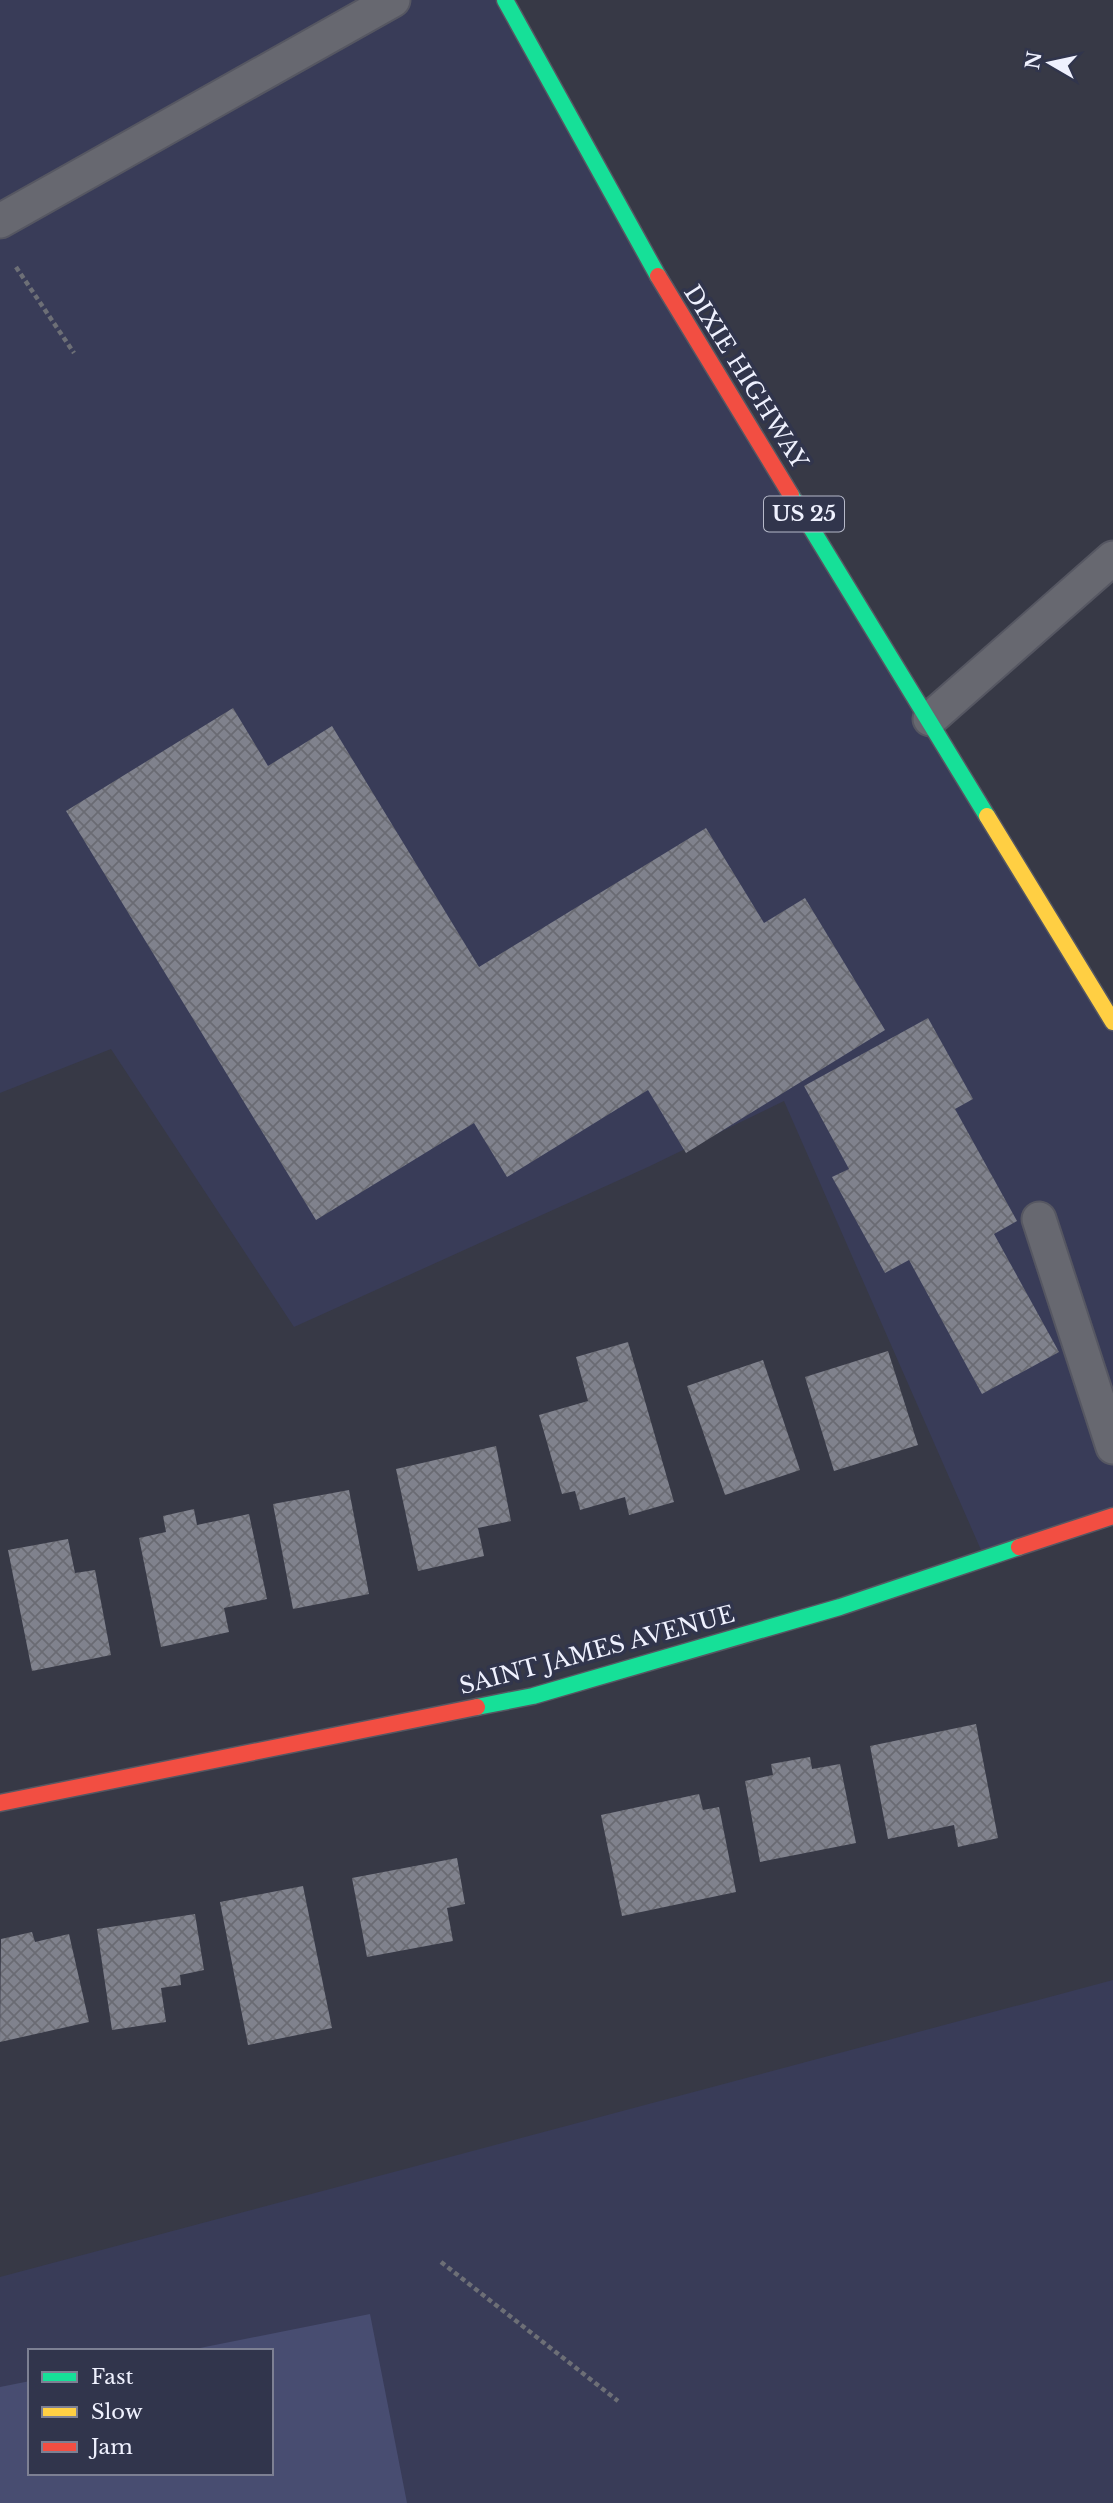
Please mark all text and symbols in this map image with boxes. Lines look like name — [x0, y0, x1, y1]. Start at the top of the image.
north arrow — [1015, 28, 1085, 98]
text: N — [1021, 50, 1046, 71]
street label: DIXIE HIGHWAY — [678, 280, 814, 474]
road number: US 25 — [764, 496, 844, 532]
street label: SAINT JAMES AVENUE — [456, 1600, 738, 1700]
legend — [28, 2349, 273, 2475]
text: Fast — [91, 2364, 133, 2390]
text: Slow — [91, 2399, 143, 2425]
text: Jam — [88, 2434, 133, 2460]

